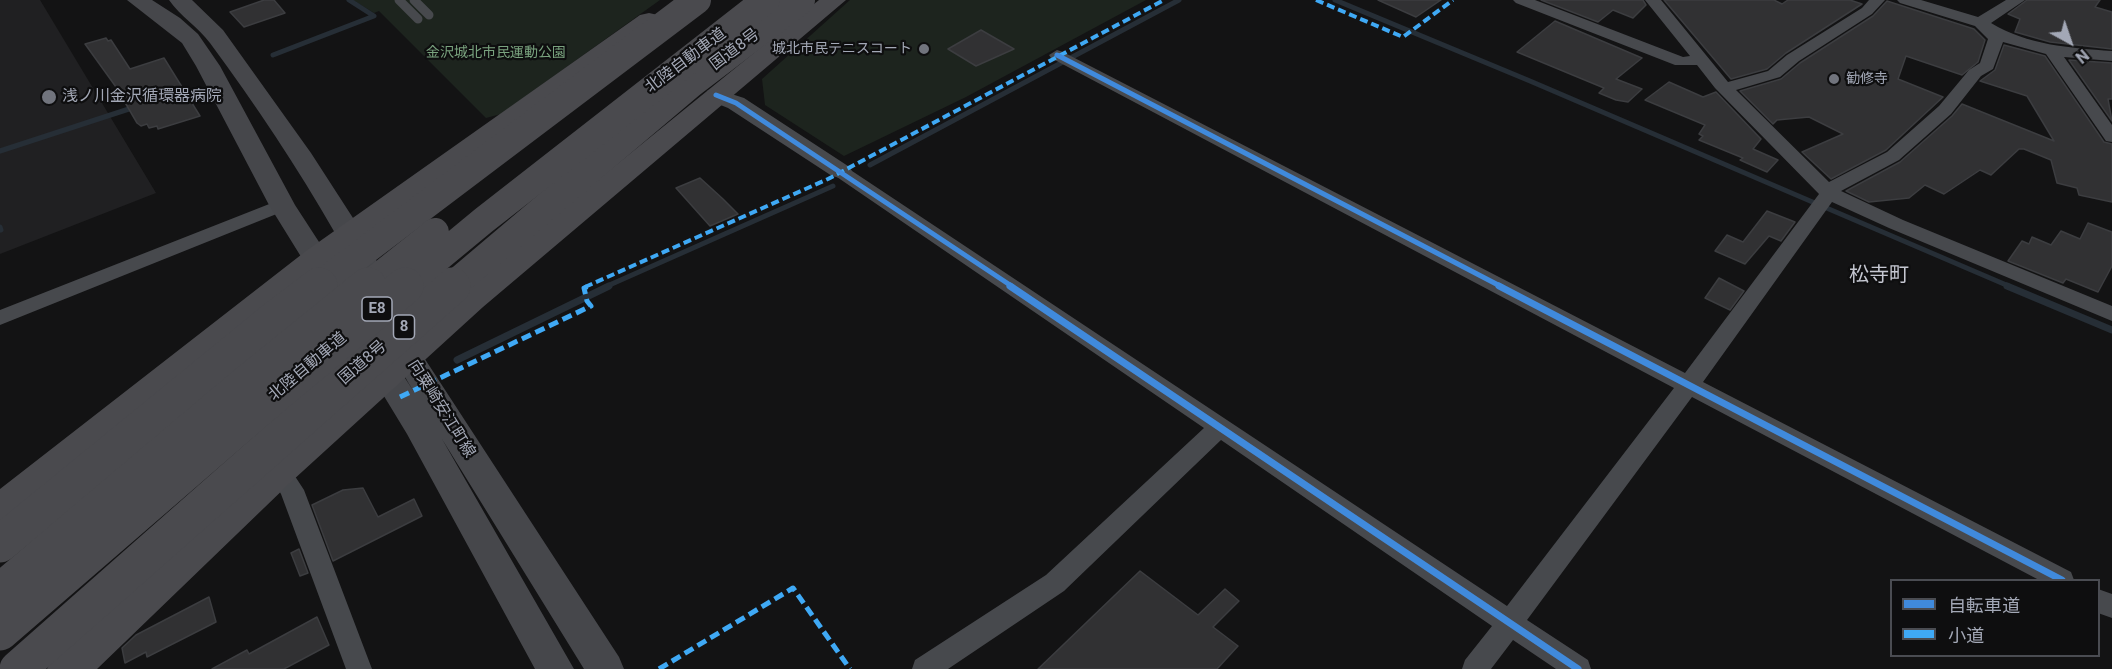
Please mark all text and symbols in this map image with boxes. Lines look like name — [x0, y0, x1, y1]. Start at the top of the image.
north arrow — [2040, 12, 2100, 72]
street label: 北陸自動車道 — [642, 24, 730, 98]
street label: 国道8号 — [706, 25, 764, 75]
place label: 城北市民テニスコート — [772, 41, 912, 57]
marker: 城北市民テニスコート — [917, 42, 931, 56]
park label: 金沢城北市民運動公園 — [426, 45, 566, 61]
text: N — [2071, 45, 2092, 67]
place label: 勧修寺 — [1846, 71, 1888, 87]
marker: 勧修寺 — [1827, 72, 1841, 86]
place label: 浅ノ川金沢循環器病院 — [62, 87, 222, 107]
marker: 浅ノ川金沢循環器病院 — [40, 88, 58, 106]
district label: 松寺町 — [1849, 264, 1909, 288]
road number: E8 — [362, 297, 392, 321]
road number: 8 — [394, 315, 414, 339]
street label: 北陸自動車道 — [265, 329, 351, 405]
street label: 国道8号 — [335, 337, 391, 389]
street label: 向粟崎安江町線 — [403, 356, 479, 462]
legend — [1890, 579, 2100, 657]
text: 自転車道 — [1948, 595, 2020, 616]
text: 小道 — [1948, 625, 1984, 646]

